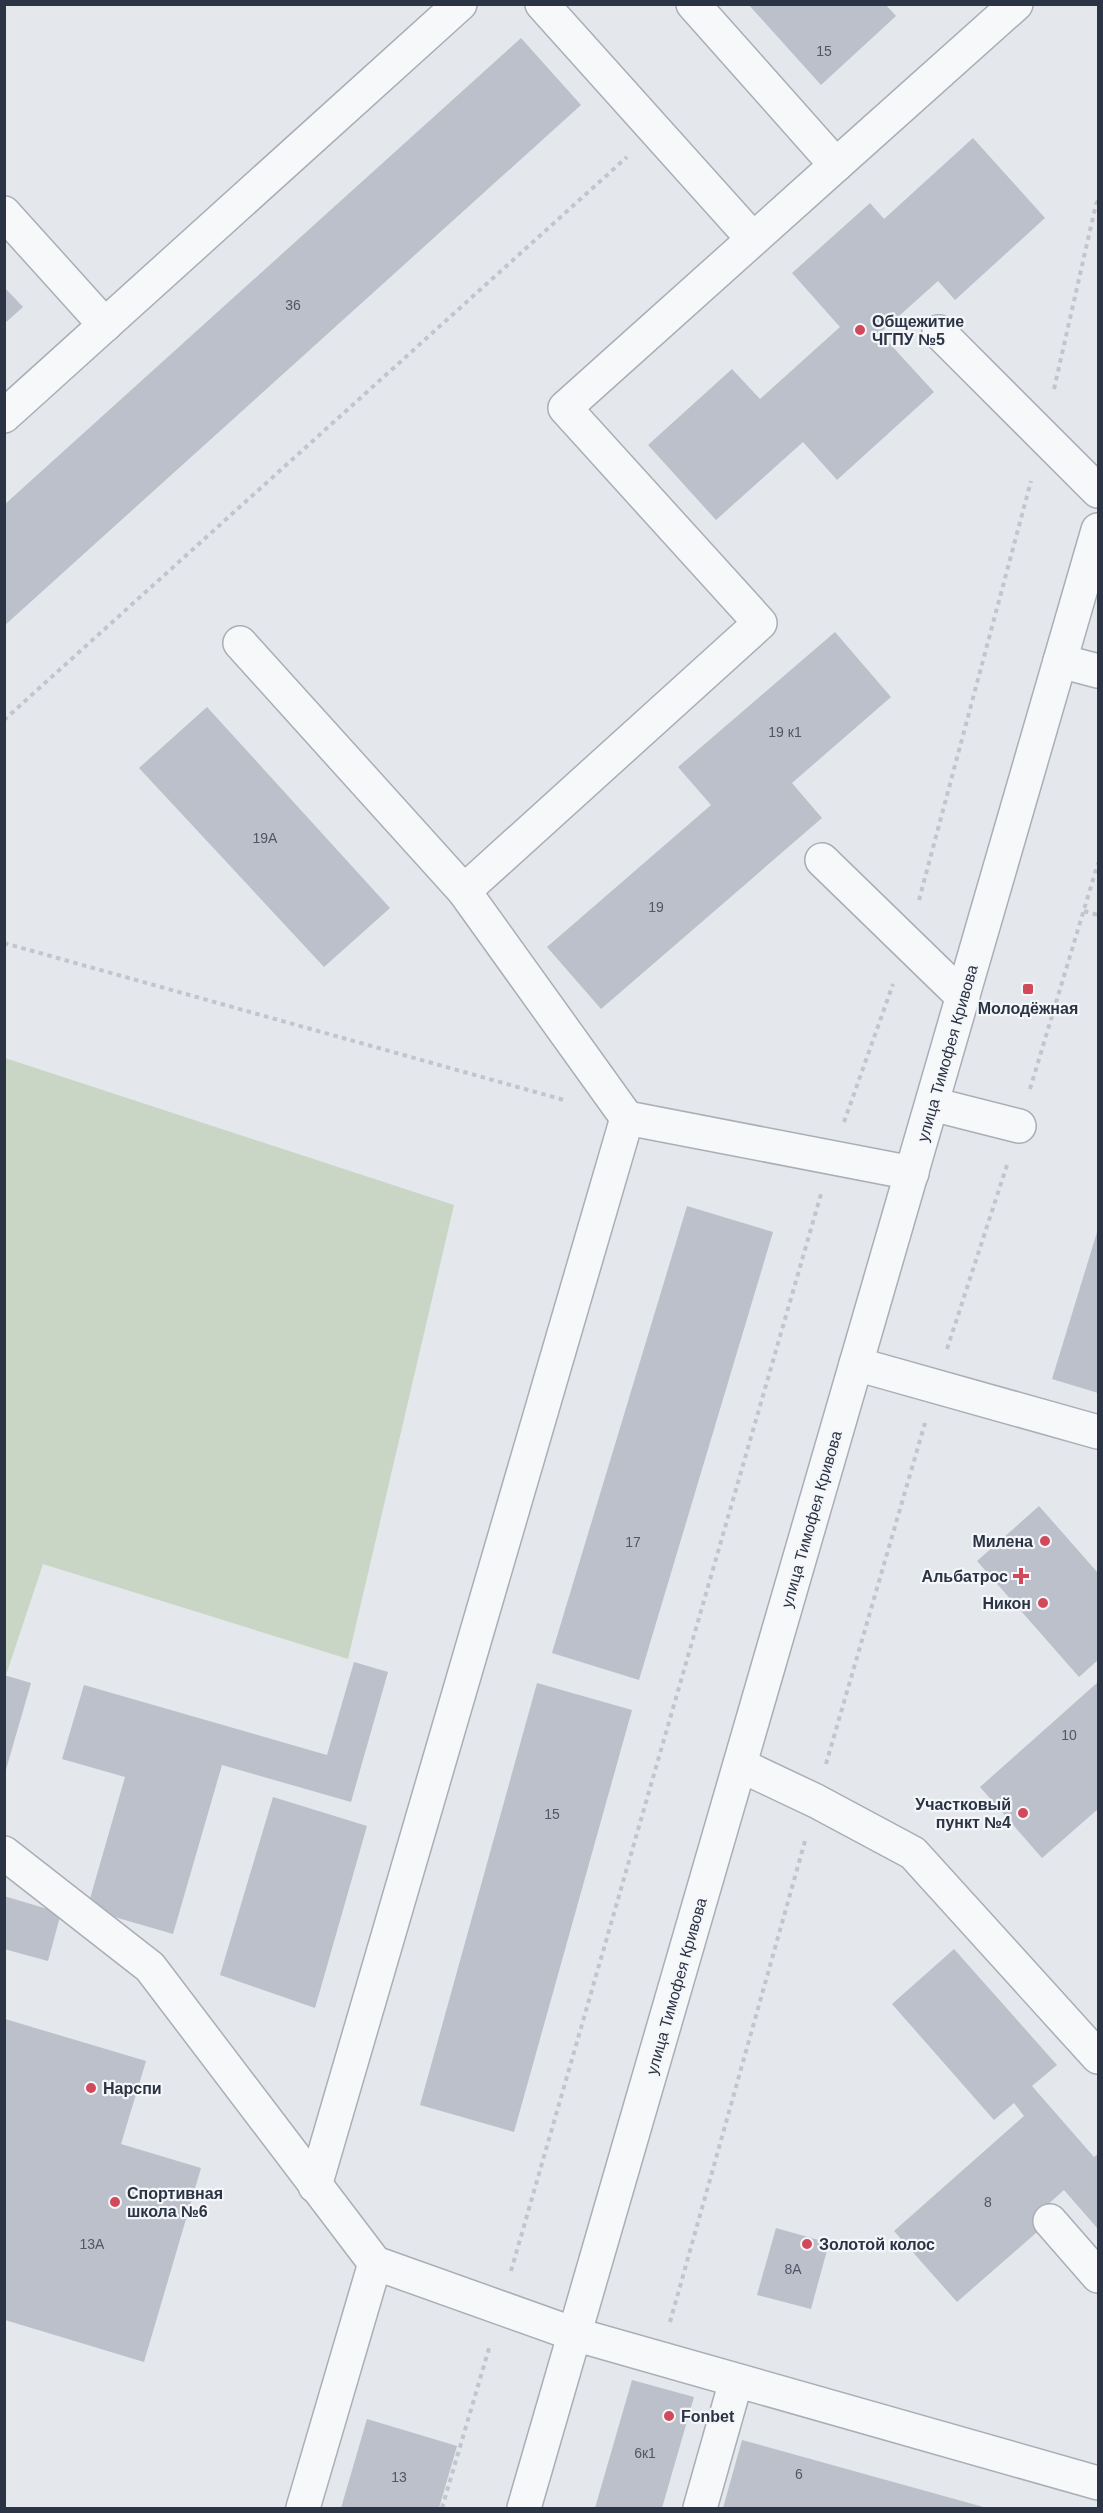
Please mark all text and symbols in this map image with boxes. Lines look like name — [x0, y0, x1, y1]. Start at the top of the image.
house number: 15 — [816, 43, 832, 59]
house number: 36 — [285, 297, 301, 313]
place label: Общежитие ЧГПУ №5 — [872, 313, 964, 348]
marker: Общежитие ЧГПУ №5 — [853, 323, 867, 337]
house number: 19 к1 — [768, 724, 802, 740]
house number: 19А — [253, 830, 278, 846]
house number: 19 — [648, 899, 664, 915]
street label: улица Тимофея Кривова — [914, 963, 981, 1143]
marker: Молодёжная — [1021, 982, 1035, 996]
place label: Молодёжная — [978, 1000, 1078, 1017]
street label: улица Тимофея Кривова — [778, 1429, 845, 1609]
place label: Милена — [972, 1533, 1033, 1550]
house number: 17 — [625, 1534, 641, 1550]
marker: Милена — [1038, 1534, 1052, 1548]
marker: Альбатрос — [1012, 1567, 1030, 1585]
place label: Альбатрос — [922, 1568, 1008, 1585]
place label: Никон — [982, 1595, 1031, 1612]
marker: Никон — [1036, 1596, 1050, 1610]
house number: 10 — [1061, 1727, 1077, 1743]
place label: Участковый пункт №4 — [915, 1796, 1011, 1831]
house number: 15 — [544, 1806, 560, 1822]
marker: Участковый пункт №4 — [1016, 1806, 1030, 1820]
street label: улица Тимофея Кривова — [643, 1896, 710, 2076]
place label: Нарспи — [103, 2080, 162, 2097]
marker: Нарспи — [84, 2081, 98, 2095]
place label: Спортивная школа №6 — [127, 2185, 223, 2220]
house number: 8 — [984, 2194, 992, 2210]
marker: Спортивная школа №6 — [108, 2195, 122, 2209]
house number: 13А — [80, 2236, 105, 2252]
place label: Золотой колос — [819, 2236, 935, 2253]
marker: Золотой колос — [800, 2237, 814, 2251]
house number: 8А — [784, 2261, 802, 2277]
place label: Fonbet — [681, 2408, 735, 2425]
marker: Fonbet — [662, 2409, 676, 2423]
house number: 6к1 — [634, 2445, 656, 2461]
house number: 6 — [795, 2466, 803, 2482]
house number: 13 — [391, 2469, 407, 2485]

